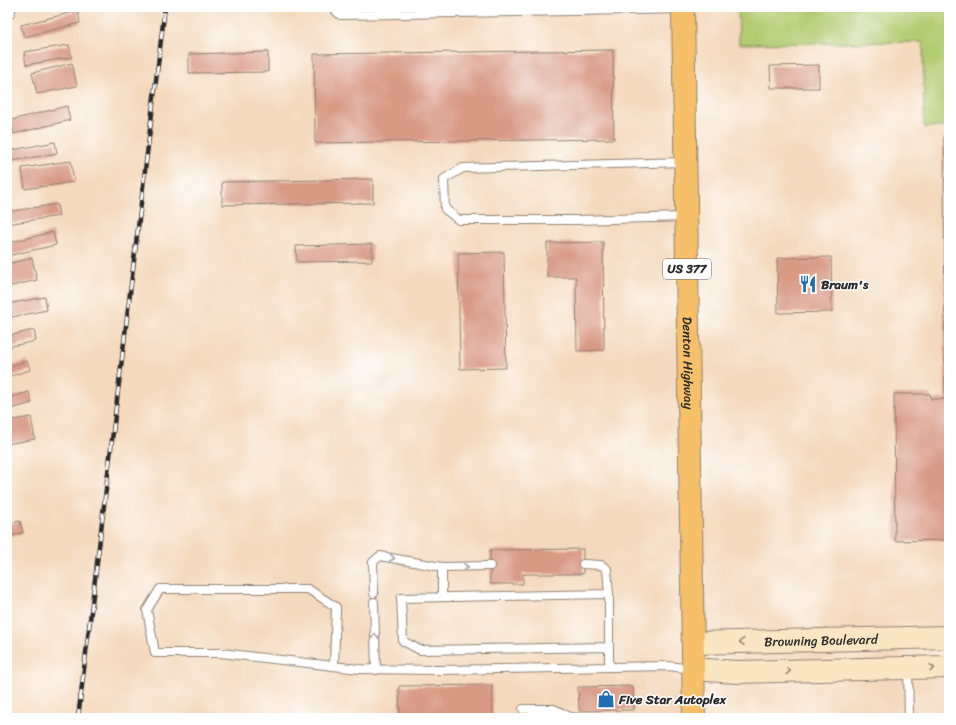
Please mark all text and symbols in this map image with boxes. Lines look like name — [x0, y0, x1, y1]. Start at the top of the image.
road number: US 377 — [663, 259, 711, 279]
place label: Braum's — [821, 273, 869, 296]
restaurant icon: Braum's — [798, 274, 818, 294]
street label: Denton Highway — [676, 316, 700, 410]
one-way arrow — [389, 554, 395, 562]
one-way arrow — [463, 562, 469, 571]
street label: Browning Boulevard — [764, 628, 879, 653]
one-way arrow — [371, 633, 379, 639]
one-way arrow — [739, 638, 745, 646]
one-way arrow — [929, 664, 935, 672]
one-way arrow — [785, 667, 791, 675]
place label: Five Star Autoplex — [618, 688, 726, 711]
shop icon: Five Star Autoplex — [596, 689, 616, 709]

